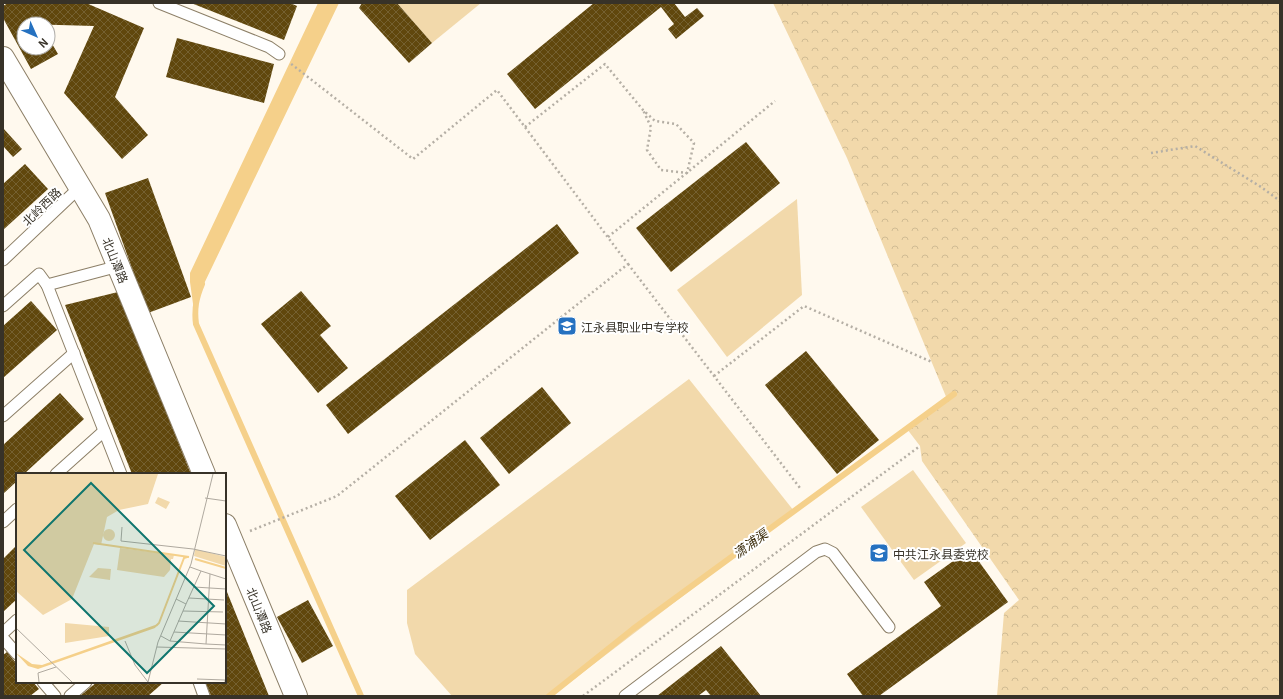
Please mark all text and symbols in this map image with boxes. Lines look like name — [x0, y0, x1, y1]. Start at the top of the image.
north arrow — [16, 16, 56, 56]
text: N — [35, 35, 52, 52]
street label: 北岭西路 — [18, 183, 64, 229]
street label: 北山潭路 — [99, 235, 133, 285]
school or university icon: 江永县职业中专学校 — [556, 315, 578, 337]
place label: 江永县职业中专学校 — [581, 318, 689, 335]
inset map — [16, 473, 226, 683]
water label: 潇浦渠 — [729, 523, 773, 562]
school or university icon: 中共江永县委党校 — [868, 542, 890, 564]
place label: 中共江永县委党校 — [893, 545, 989, 562]
street label: 北山潭路 — [243, 585, 277, 635]

